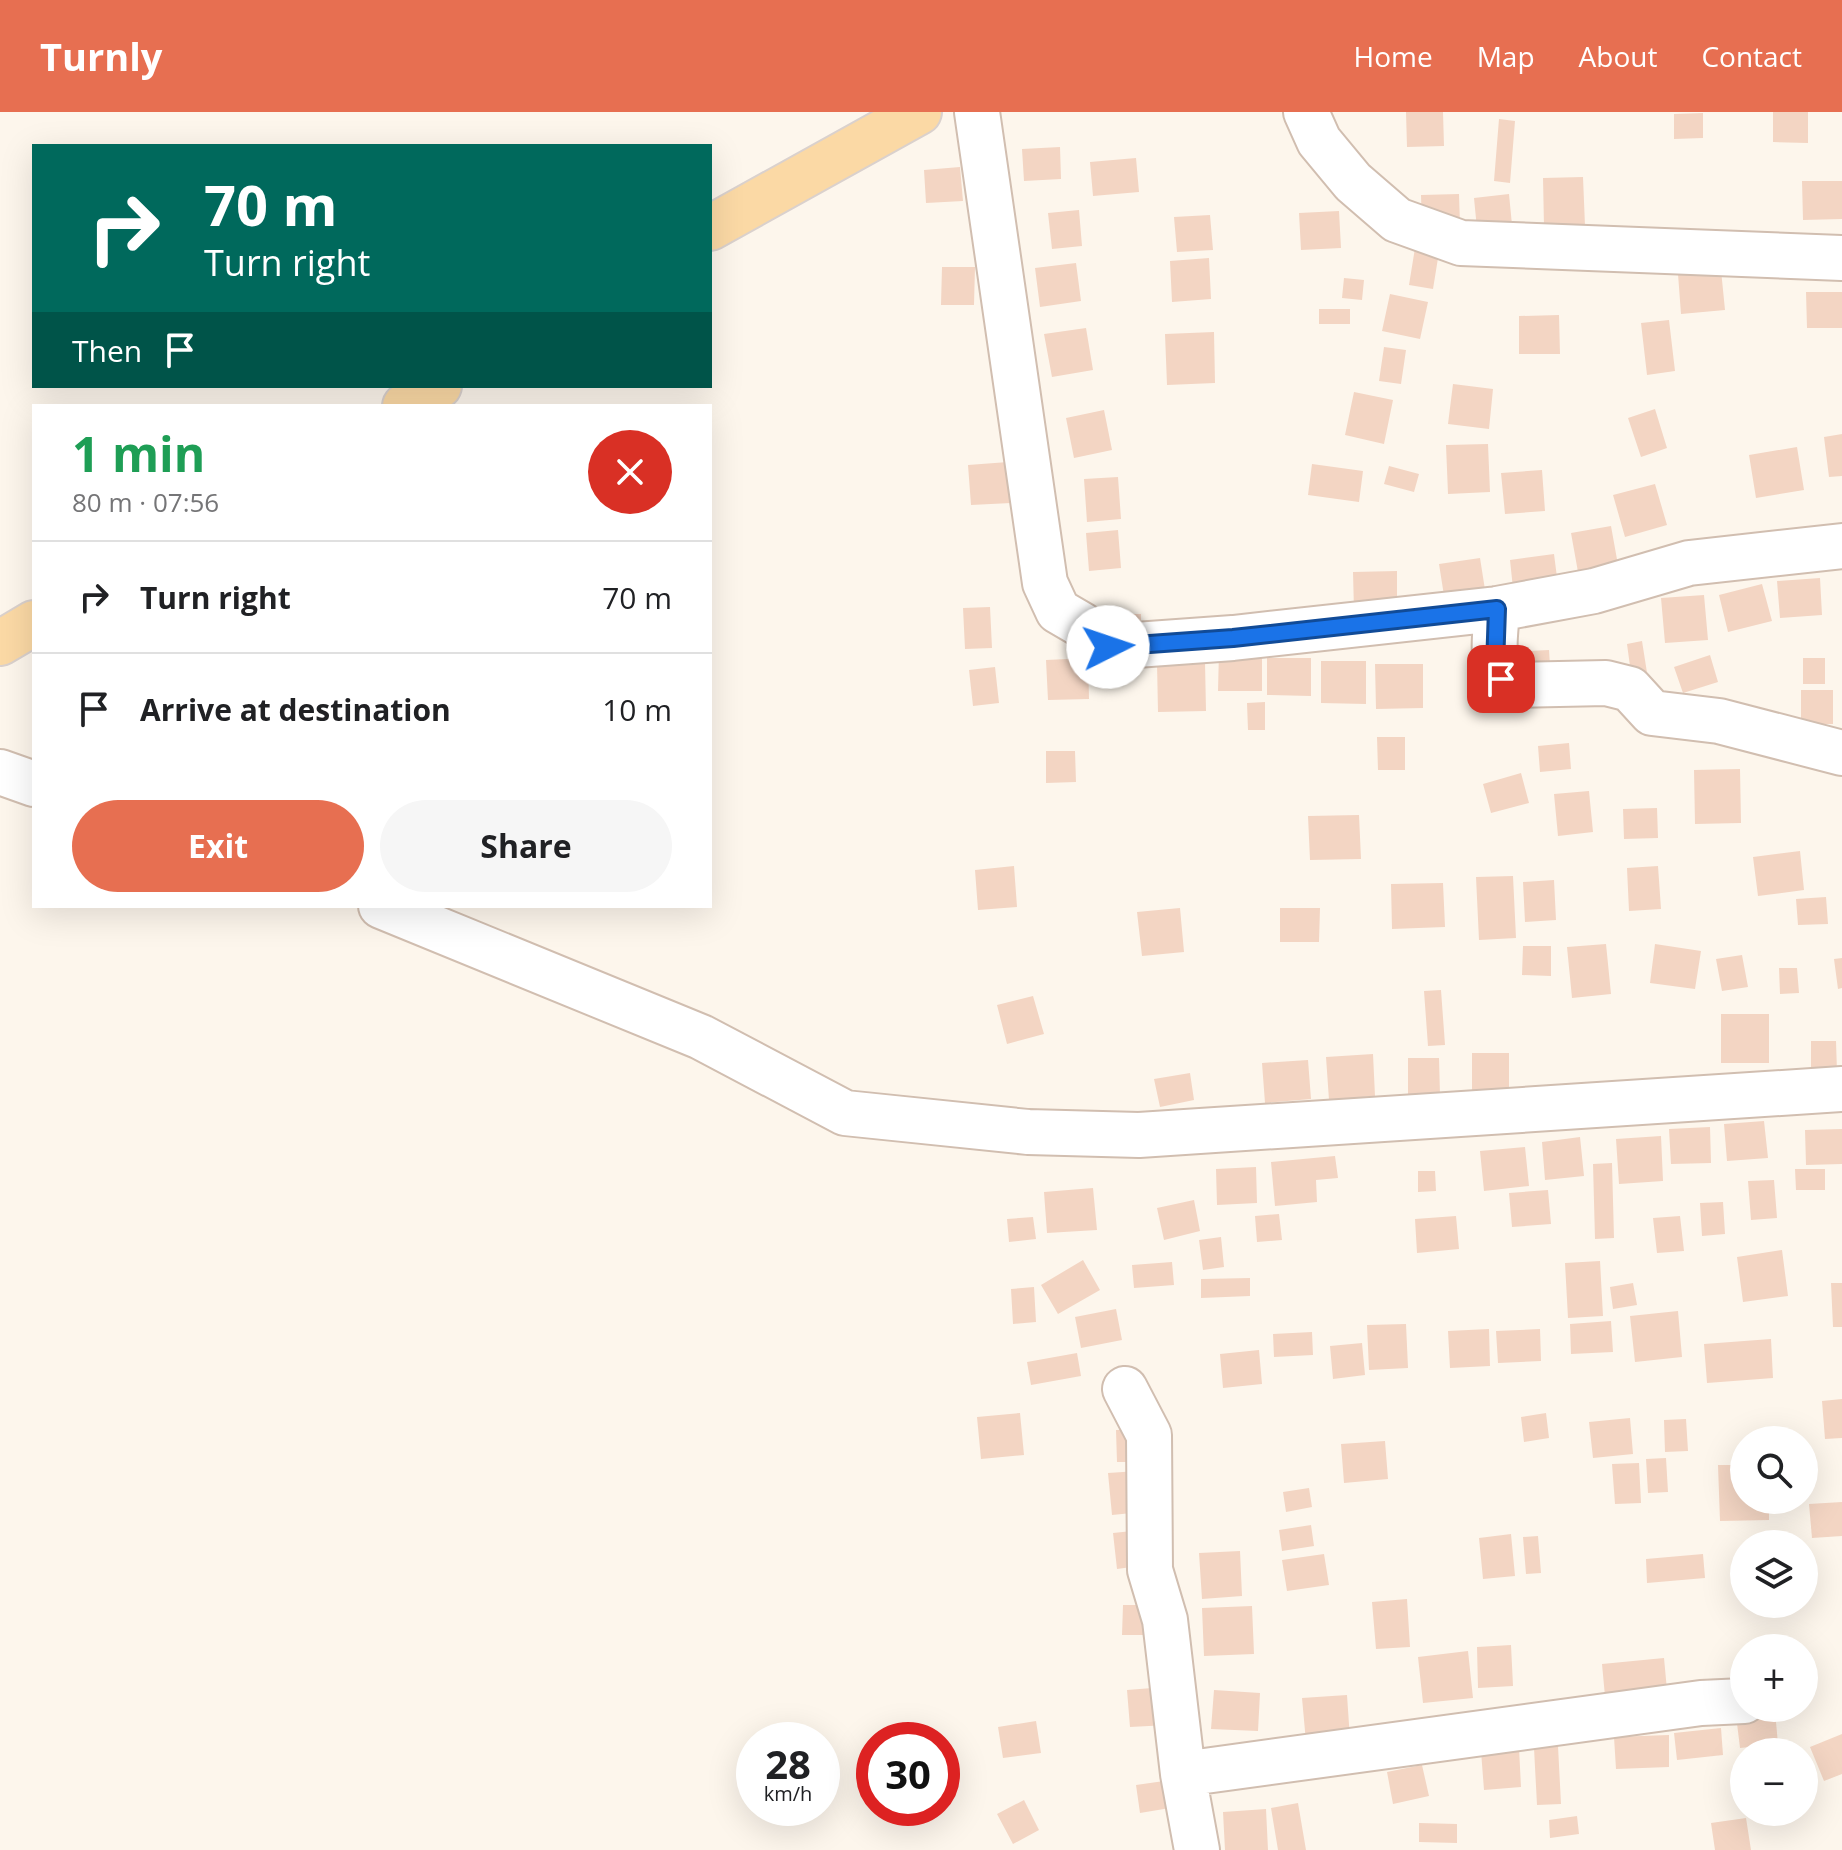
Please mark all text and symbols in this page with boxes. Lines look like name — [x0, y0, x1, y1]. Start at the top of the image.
text: Turnly — [40, 30, 162, 82]
text: Home — [1354, 37, 1433, 75]
text: Map — [1477, 37, 1535, 75]
text: About — [1579, 37, 1657, 75]
text: Contact — [1701, 37, 1802, 75]
text: 70 m — [204, 166, 338, 242]
icon: right — [72, 176, 176, 280]
text: Turn right — [204, 238, 370, 287]
icon: arrive — [158, 328, 202, 372]
text: Then — [72, 330, 142, 371]
text: 1 min — [72, 421, 205, 486]
button: close — [588, 430, 672, 514]
text: 80 m · 07:56 — [72, 484, 219, 520]
icon: right — [72, 575, 116, 619]
text: Turn right — [140, 577, 291, 618]
text: 70 m — [602, 577, 672, 618]
position arrow — [1066, 605, 1150, 689]
pin — [1467, 645, 1535, 713]
icon: arrive — [1479, 657, 1523, 701]
icon: arrive — [72, 687, 116, 731]
text: Arrive at destination — [140, 689, 451, 730]
text: 10 m — [602, 689, 672, 730]
button: Exit — [72, 800, 364, 892]
button: Share — [380, 800, 672, 892]
map controls — [1730, 1426, 1818, 1826]
button: search — [1730, 1426, 1818, 1514]
button: layers — [1730, 1530, 1818, 1618]
button: + — [1730, 1634, 1818, 1722]
speed limit sign: 30 — [856, 1722, 960, 1826]
text: 28 — [765, 1736, 811, 1791]
button: − — [1730, 1738, 1818, 1826]
text: km/h — [764, 1780, 812, 1807]

